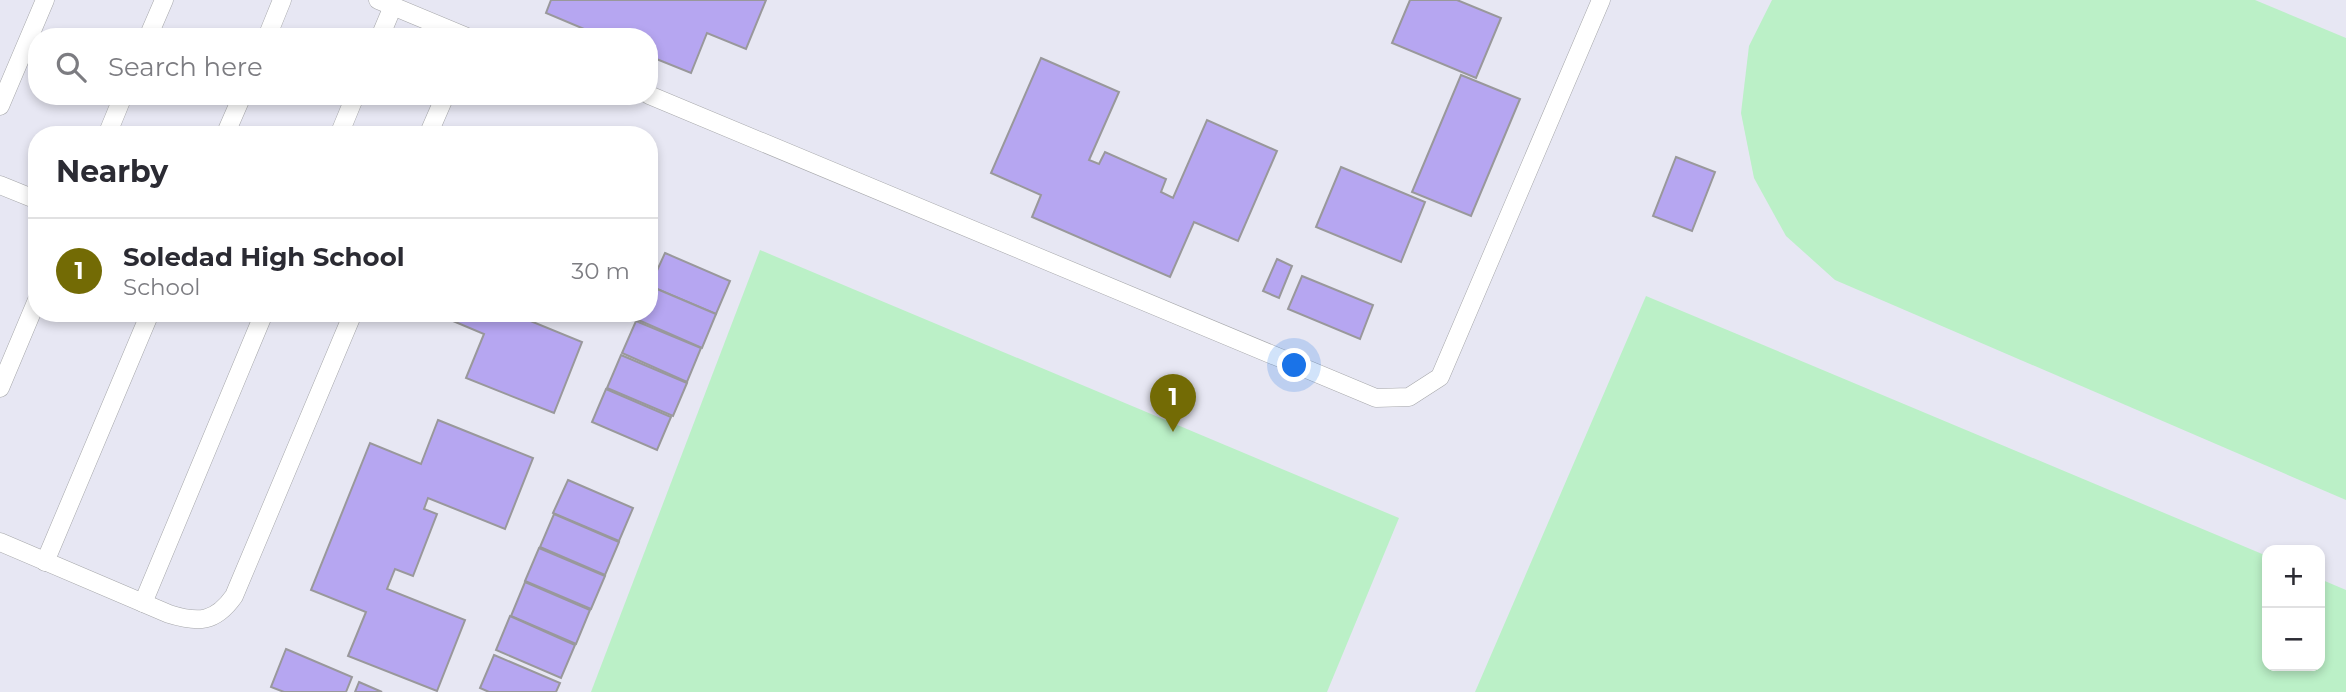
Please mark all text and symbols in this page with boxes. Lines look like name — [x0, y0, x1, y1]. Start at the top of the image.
search box — [28, 28, 658, 105]
icon: search — [52, 48, 90, 86]
text: Search here — [108, 51, 263, 83]
text: Nearby — [56, 153, 168, 190]
text: Soledad High School — [123, 241, 405, 273]
text: 1 — [74, 257, 84, 285]
text: 30 m — [571, 257, 630, 285]
text: School — [123, 273, 201, 301]
your location — [1277, 348, 1311, 382]
pin: 1 — [1150, 374, 1196, 432]
map controls — [2262, 545, 2325, 671]
button: + — [2262, 545, 2325, 608]
button: − — [2262, 608, 2325, 671]

